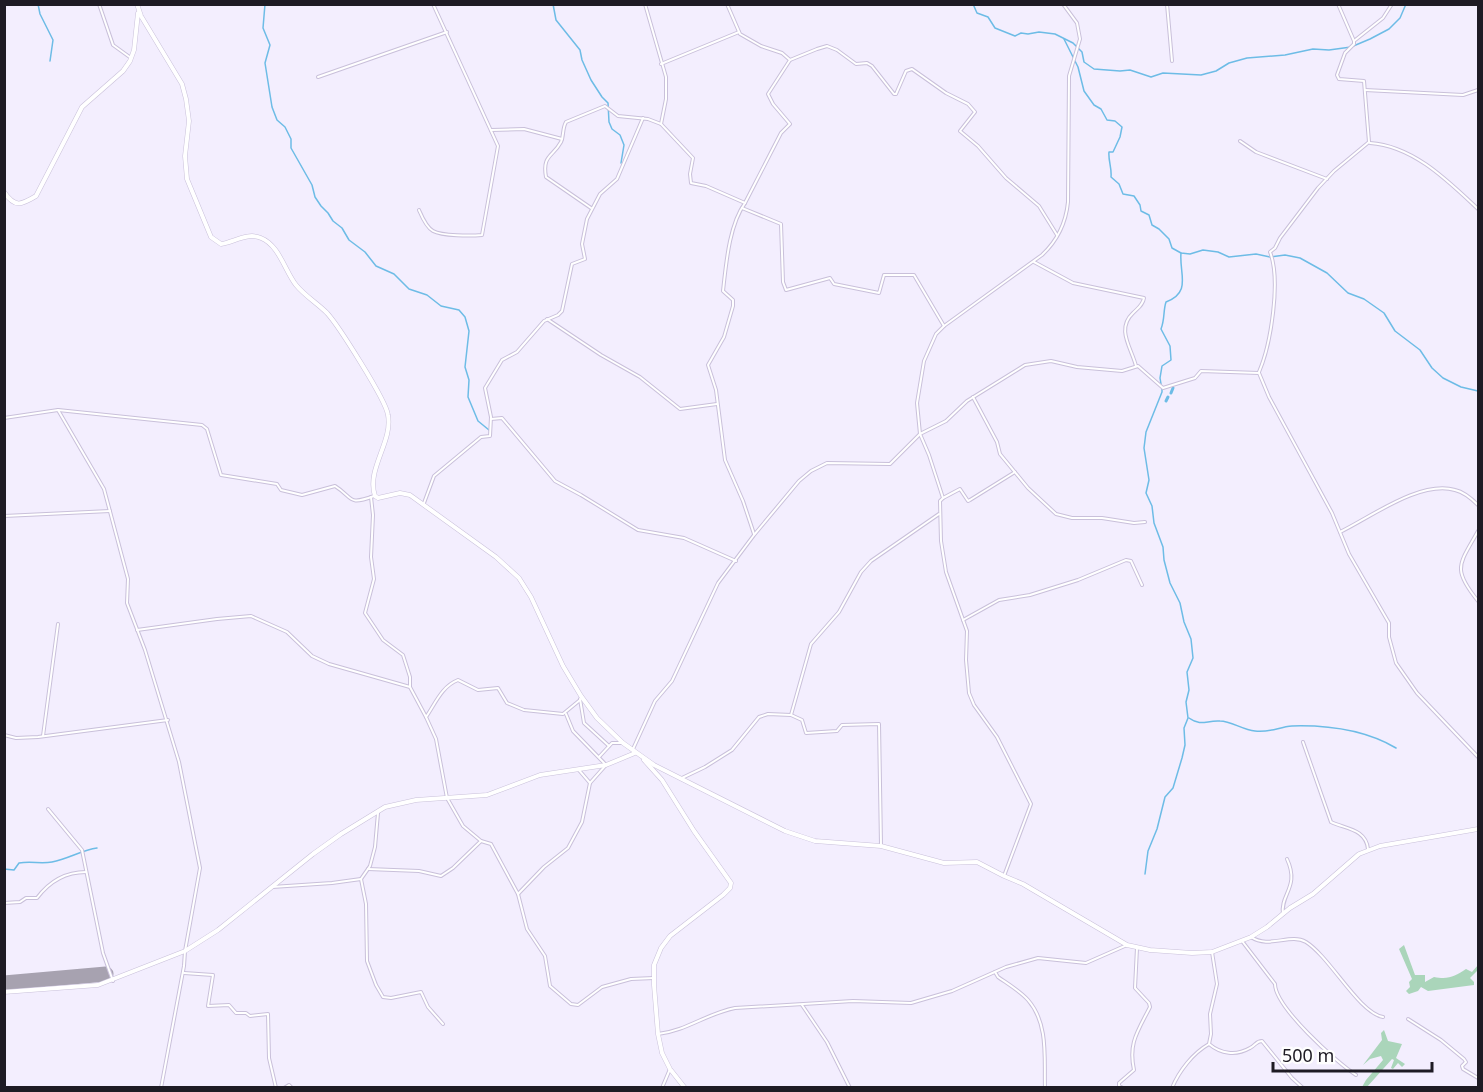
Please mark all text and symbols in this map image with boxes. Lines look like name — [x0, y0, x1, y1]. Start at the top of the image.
scale bar — [1273, 1035, 1432, 1073]
text: 500 m — [1282, 1043, 1334, 1067]

